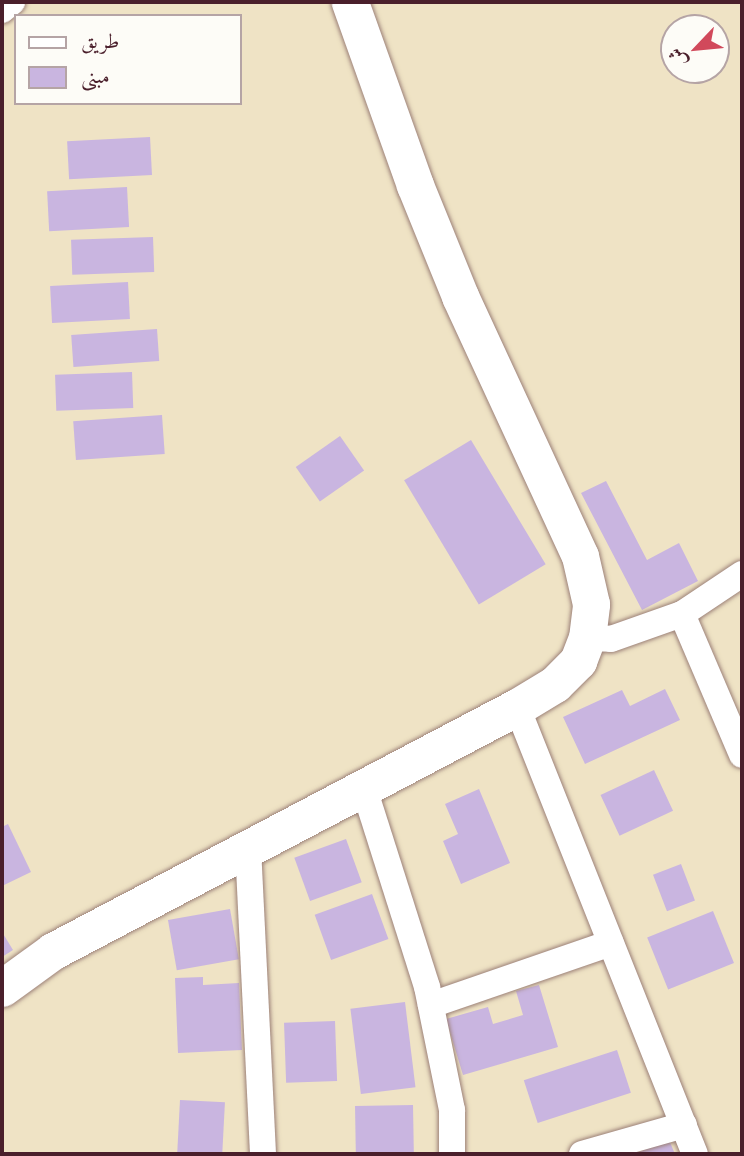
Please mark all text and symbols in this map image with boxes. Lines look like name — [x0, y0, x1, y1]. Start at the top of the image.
legend — [14, 14, 242, 105]
north arrow — [660, 14, 730, 84]
text: طريق — [81, 28, 119, 55]
text: ش — [663, 44, 693, 71]
text: مبنى — [81, 63, 110, 90]

